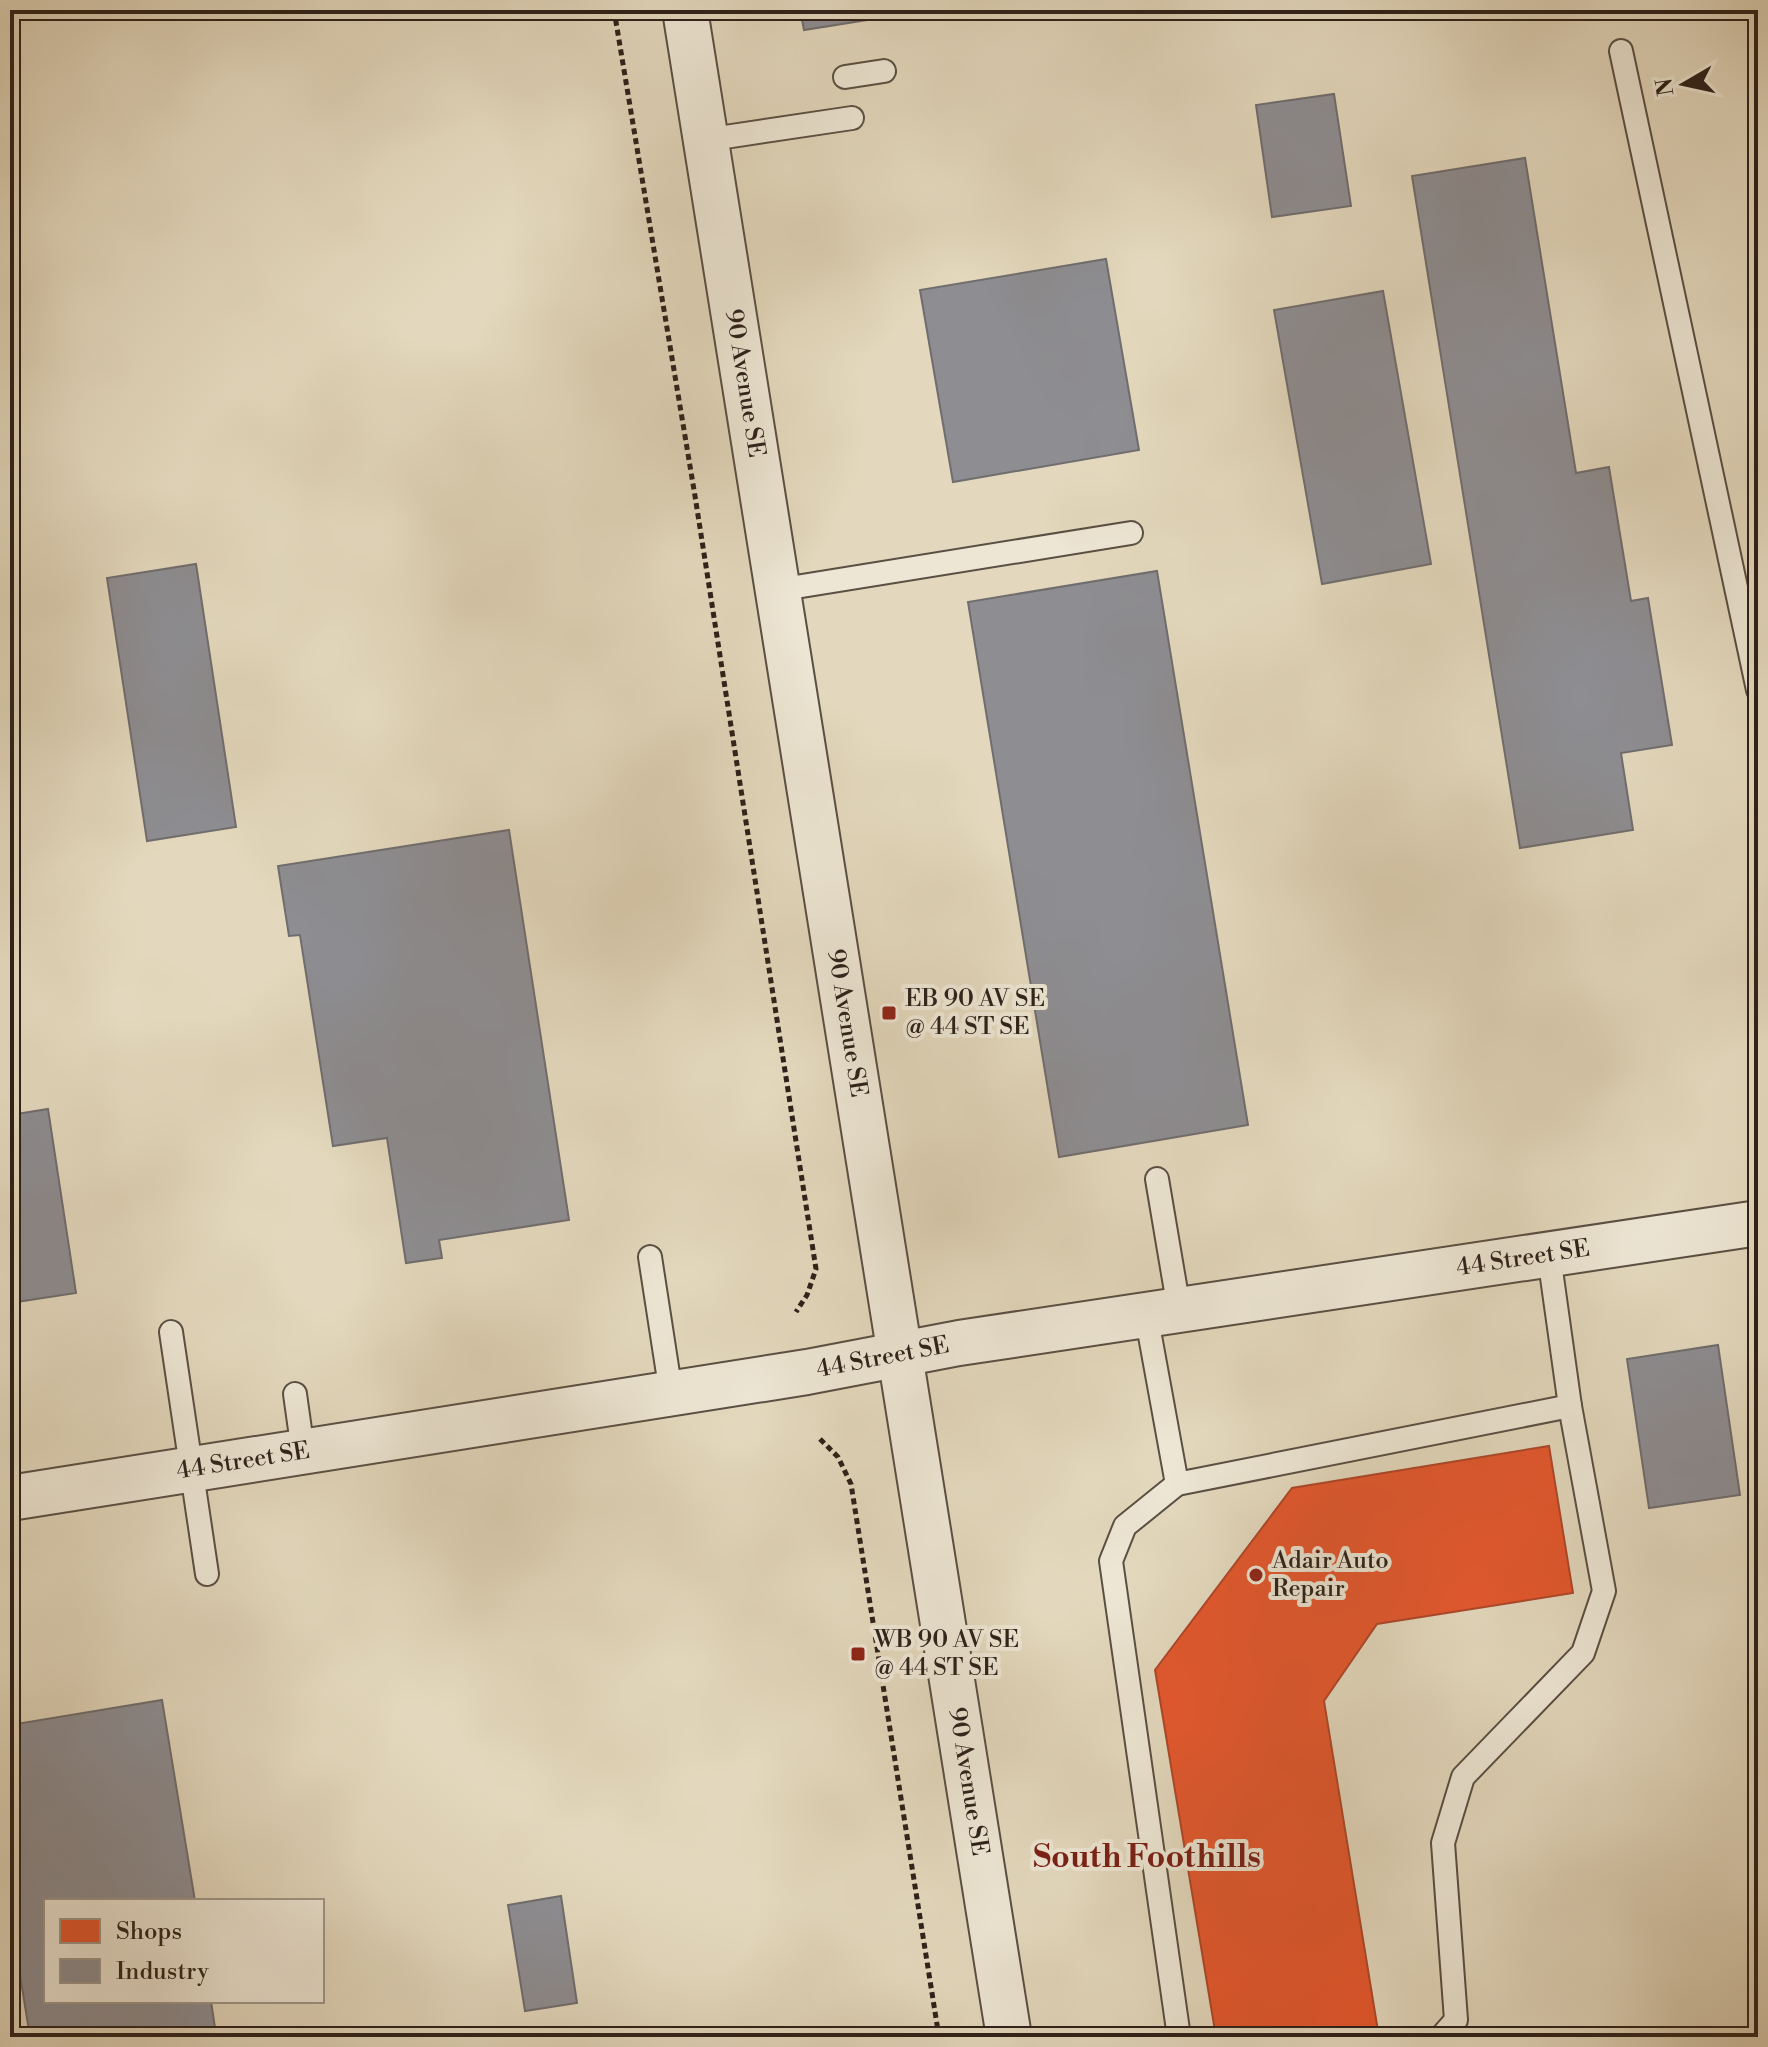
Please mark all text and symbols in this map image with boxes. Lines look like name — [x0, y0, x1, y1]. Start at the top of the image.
north arrow — [1644, 44, 1724, 124]
text: N — [1651, 76, 1680, 98]
street label: 90 Avenue SE — [718, 307, 771, 460]
street label: 90 Avenue SE — [820, 947, 874, 1100]
place label: EB 90 AV SE @ 44 ST SE — [905, 984, 1045, 1042]
marker: EB 90 AV SE @ 44 ST SE — [880, 1004, 898, 1022]
street label: 44 Street SE — [1454, 1233, 1592, 1283]
street label: 44 Street SE — [814, 1330, 952, 1385]
street label: 44 Street SE — [174, 1436, 312, 1486]
place label: Adair Auto Repair — [1271, 1546, 1389, 1604]
marker: Adair Auto Repair — [1247, 1566, 1265, 1584]
place label: WB 90 AV SE @ 44 ST SE — [873, 1625, 1019, 1683]
marker: WB 90 AV SE @ 44 ST SE — [849, 1645, 867, 1663]
street label: 90 Avenue SE — [942, 1705, 995, 1858]
district label: South Foothills — [1033, 1837, 1261, 1877]
legend — [44, 1899, 324, 2003]
text: Shops — [116, 1917, 182, 1947]
text: Industry — [116, 1957, 209, 1987]

